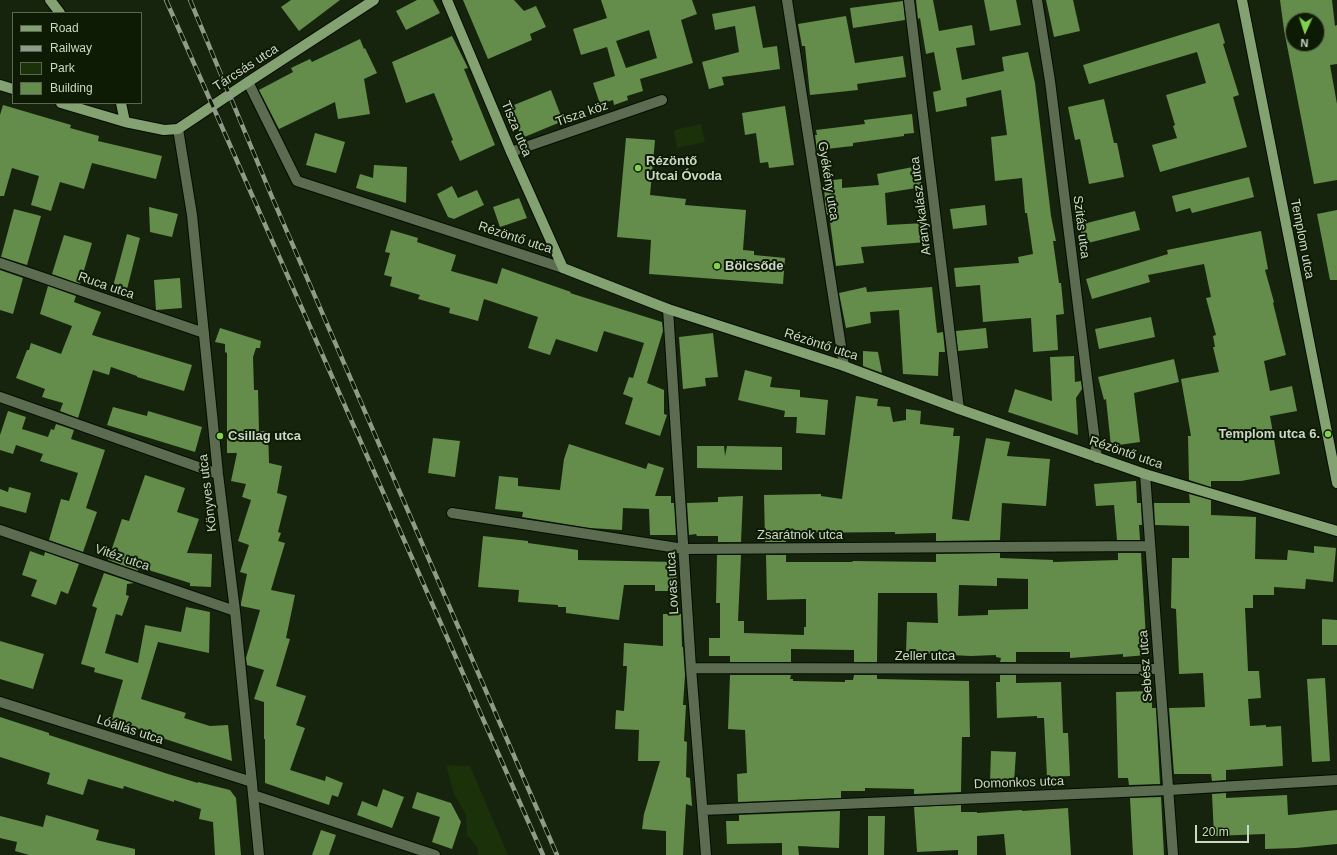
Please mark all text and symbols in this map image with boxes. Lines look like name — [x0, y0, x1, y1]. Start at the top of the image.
legend — [12, 12, 142, 104]
north arrow — [1285, 12, 1325, 52]
text: Road — [50, 21, 79, 35]
text: N — [1300, 37, 1309, 49]
text: Railway — [50, 41, 92, 55]
street label: Tárcsás utca — [211, 41, 281, 95]
text: Park — [50, 61, 75, 75]
text: Building — [50, 81, 93, 95]
street label: Tisza köz — [554, 98, 610, 130]
street label: Tisza utca — [497, 99, 535, 159]
street label: Gyékény utca — [814, 141, 842, 221]
place label: Rézöntő Utcai Óvoda — [646, 153, 722, 184]
street label: Aranykalász utca — [907, 156, 935, 256]
marker: Rézöntő Utcai Óvoda — [633, 163, 643, 173]
street label: Szitás utca — [1069, 194, 1093, 260]
street label: Templom utca — [1287, 198, 1317, 280]
street label: Rézöntő utca — [476, 219, 554, 257]
place label: Bölcsőde — [725, 258, 784, 274]
marker: Bölcsőde — [712, 261, 722, 271]
street label: Ruca utca — [76, 269, 136, 303]
street label: Rézöntő utca — [782, 326, 860, 364]
place label: Templom utca 6. — [1218, 426, 1320, 442]
place label: Csillag utca — [228, 428, 301, 444]
marker: Templom utca 6. — [1323, 429, 1333, 439]
marker: Csillag utca — [215, 431, 225, 441]
street label: Rézöntő utca — [1087, 433, 1165, 473]
street label: Könyves utca — [196, 453, 220, 533]
street label: Zsarátnok utca — [757, 527, 843, 543]
street label: Vitéz utca — [93, 541, 151, 575]
street label: Lovas utca — [664, 551, 682, 615]
street label: Sebész utca — [1136, 630, 1156, 702]
street label: Zeller utca — [895, 648, 955, 664]
street label: Lóállás utca — [95, 712, 165, 748]
street label: Domonkos utca — [974, 774, 1064, 792]
scale bar — [1197, 817, 1251, 843]
text: 20 m — [1202, 825, 1229, 839]

